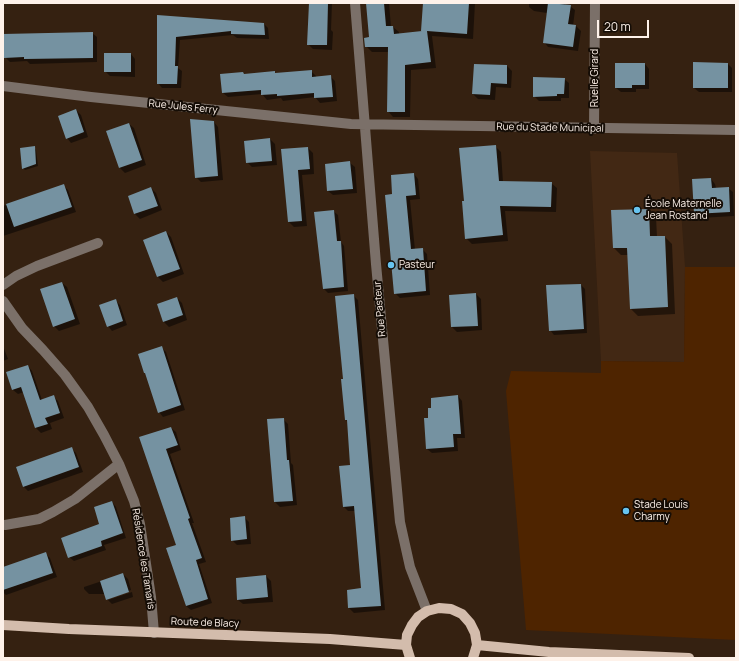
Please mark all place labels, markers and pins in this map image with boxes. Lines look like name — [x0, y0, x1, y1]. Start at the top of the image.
place label: École Maternelle Jean Rostand — [645, 198, 722, 222]
marker: École Maternelle Jean Rostand — [632, 205, 642, 215]
place label: Pasteur — [399, 259, 435, 271]
marker: Pasteur — [386, 260, 396, 270]
place label: Stade Louis Charmy — [634, 499, 688, 522]
marker: Stade Louis Charmy — [621, 506, 631, 516]

